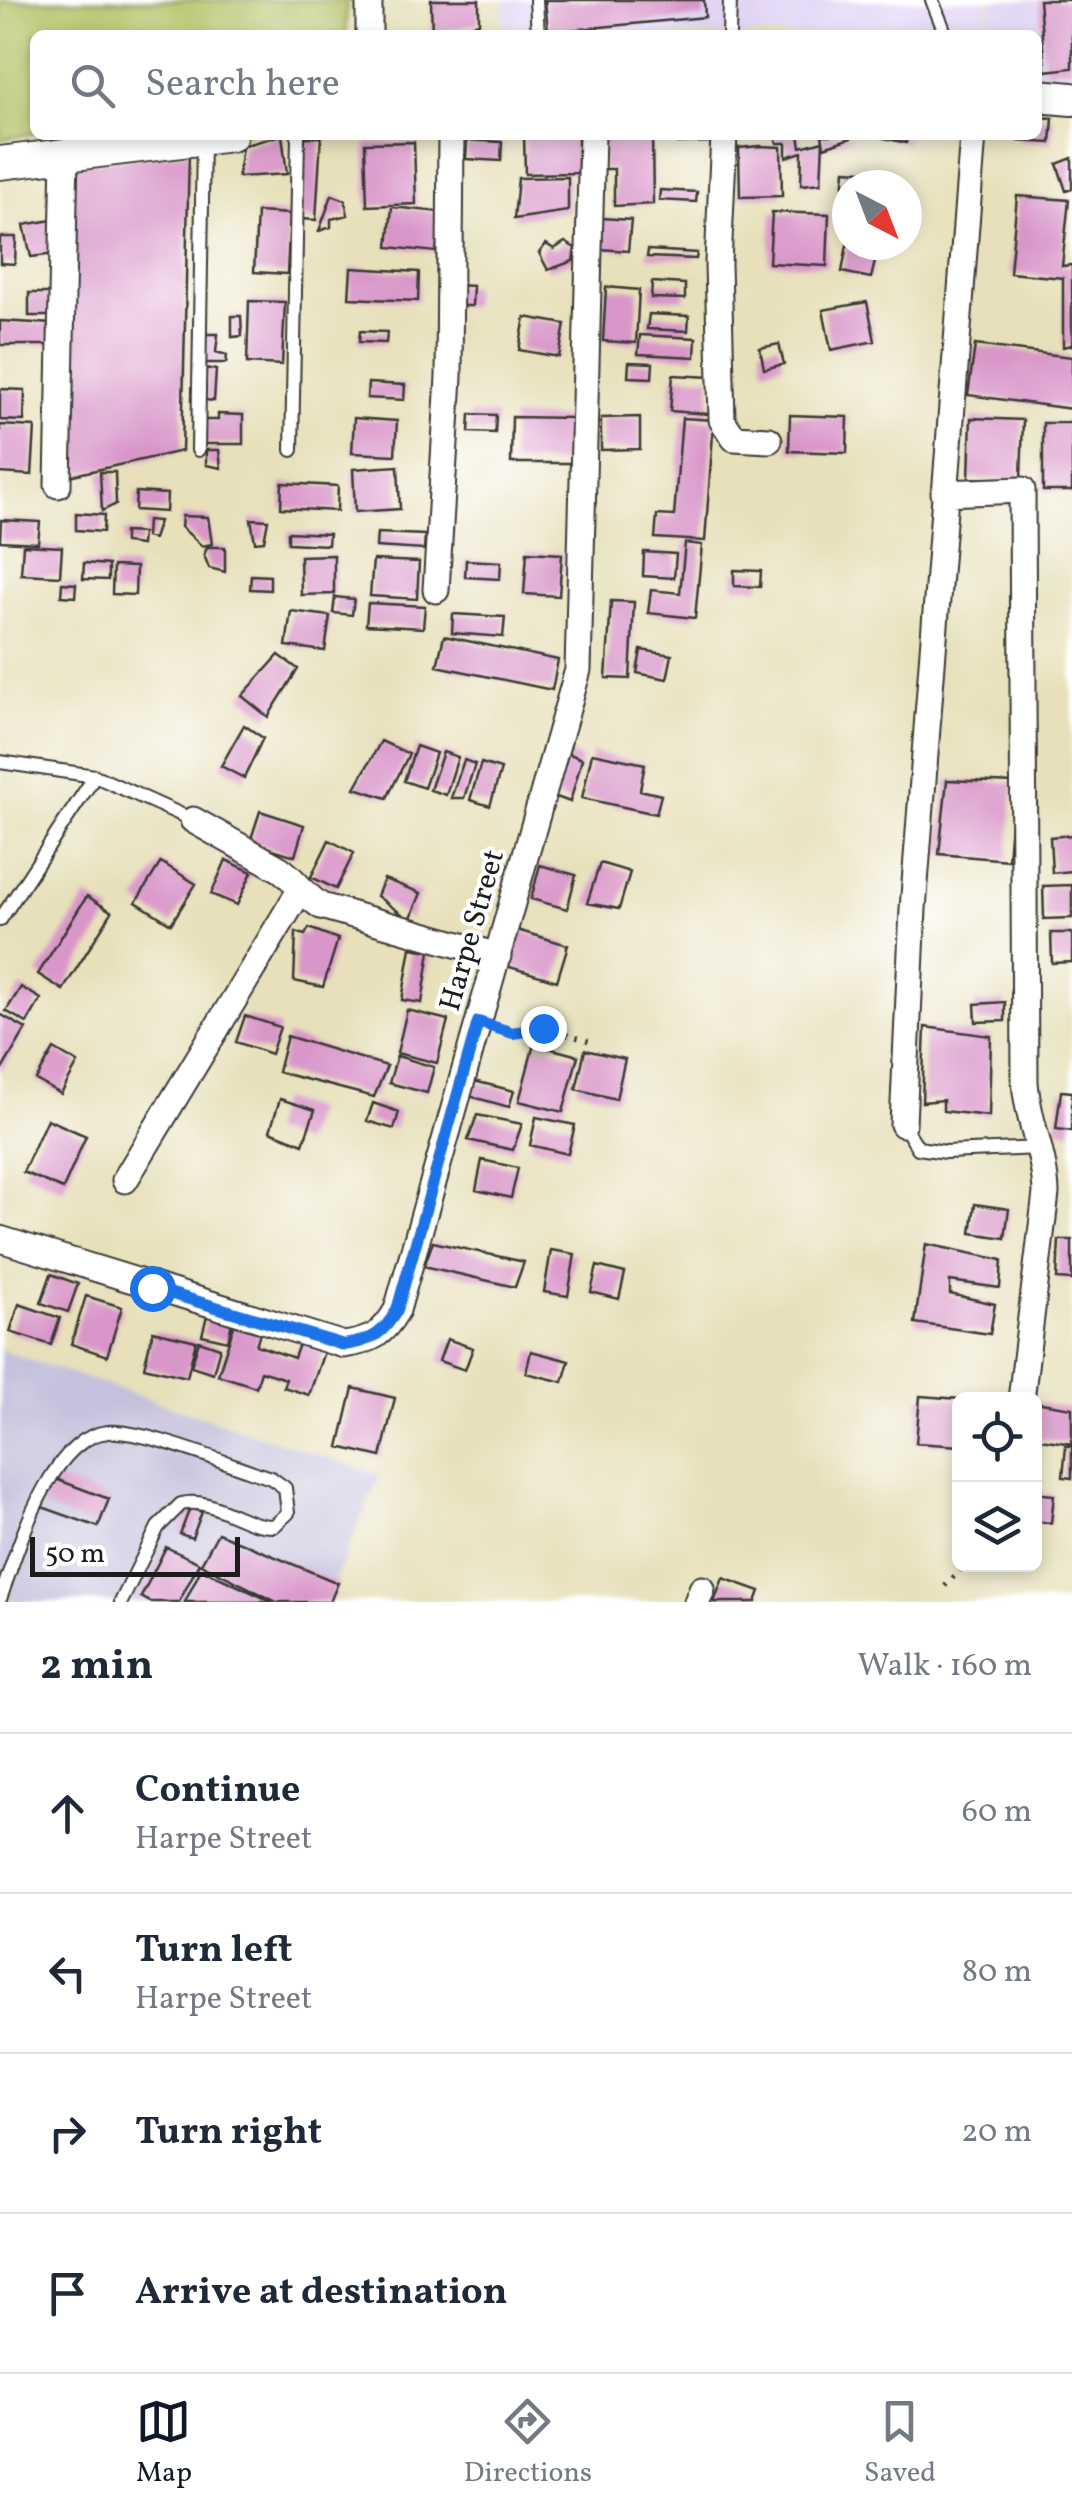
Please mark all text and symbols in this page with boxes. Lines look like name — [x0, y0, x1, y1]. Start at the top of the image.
search box — [30, 30, 1042, 140]
icon: search — [65, 58, 120, 113]
text: Search here — [145, 59, 340, 112]
north arrow — [832, 170, 922, 260]
street label: Harpe Street — [430, 845, 516, 1016]
route end — [521, 1006, 567, 1052]
route start — [130, 1266, 176, 1312]
map controls — [952, 1392, 1042, 1572]
button: locate — [952, 1392, 1042, 1482]
button: layers — [952, 1482, 1042, 1572]
scale bar — [30, 1532, 240, 1576]
text: 50 m — [45, 1535, 105, 1574]
text: 2 min — [40, 1638, 153, 1697]
text: Walk · 160 m — [858, 1645, 1032, 1689]
text: Continue — [135, 1765, 300, 1818]
icon: ahead — [40, 1786, 95, 1841]
text: 60 m — [962, 1791, 1032, 1835]
text: Harpe Street — [135, 1818, 312, 1862]
text: Turn left — [135, 1925, 292, 1978]
icon: left — [40, 1946, 95, 2001]
text: 80 m — [962, 1951, 1032, 1995]
text: Harpe Street — [135, 1978, 312, 2022]
icon: right — [40, 2106, 95, 2161]
text: Turn right — [135, 2107, 322, 2160]
text: 20 m — [961, 2111, 1032, 2155]
icon: arrive — [40, 2266, 95, 2321]
text: Arrive at destination — [135, 2267, 508, 2320]
tab: Map — [136, 2394, 192, 2493]
tab: Directions — [464, 2394, 592, 2493]
tab: Saved — [864, 2394, 936, 2493]

